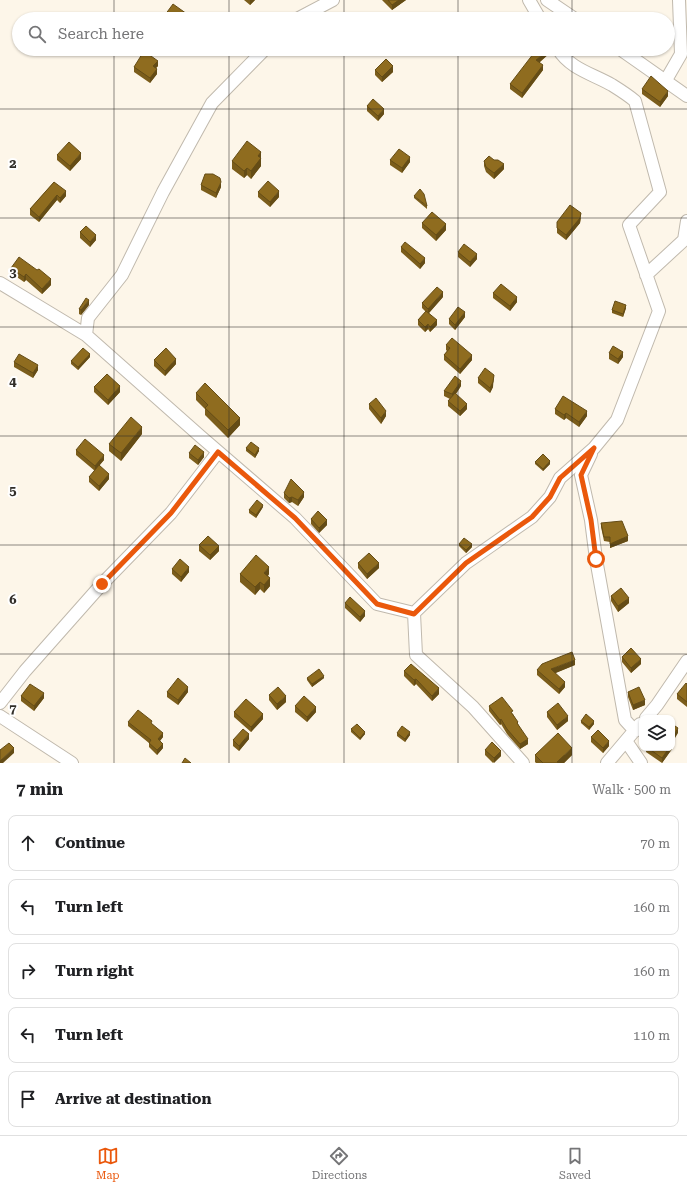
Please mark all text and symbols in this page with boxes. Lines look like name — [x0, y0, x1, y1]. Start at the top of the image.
search box — [12, 12, 675, 56]
icon: search — [26, 23, 48, 45]
text: Search here — [58, 25, 144, 43]
text: 2 — [9, 156, 17, 171]
text: 3 — [9, 265, 17, 280]
text: 4 — [9, 374, 17, 389]
text: 5 — [9, 483, 17, 498]
route start — [587, 550, 605, 568]
route end — [93, 575, 111, 593]
text: 6 — [9, 592, 17, 607]
text: 7 — [9, 701, 17, 716]
map controls — [639, 715, 675, 751]
button: layers — [639, 715, 675, 751]
text: 7 min — [16, 779, 63, 799]
text: Walk · 500 m — [592, 782, 671, 797]
icon: ahead — [17, 832, 39, 854]
text: Continue — [55, 834, 125, 852]
text: 70 m — [640, 836, 670, 851]
icon: left — [17, 896, 39, 918]
text: Turn left — [55, 898, 123, 916]
text: 160 m — [633, 900, 670, 915]
icon: right — [17, 960, 39, 982]
text: Turn right — [55, 962, 134, 980]
text: 160 m — [633, 964, 670, 979]
icon: left — [17, 1024, 39, 1046]
text: Turn left — [55, 1026, 123, 1044]
text: 110 m — [633, 1028, 670, 1043]
icon: arrive — [17, 1088, 39, 1110]
text: Arrive at destination — [55, 1090, 211, 1108]
tab: Map — [96, 1145, 120, 1182]
tab: Directions — [312, 1145, 367, 1182]
tab: Saved — [559, 1145, 591, 1182]

